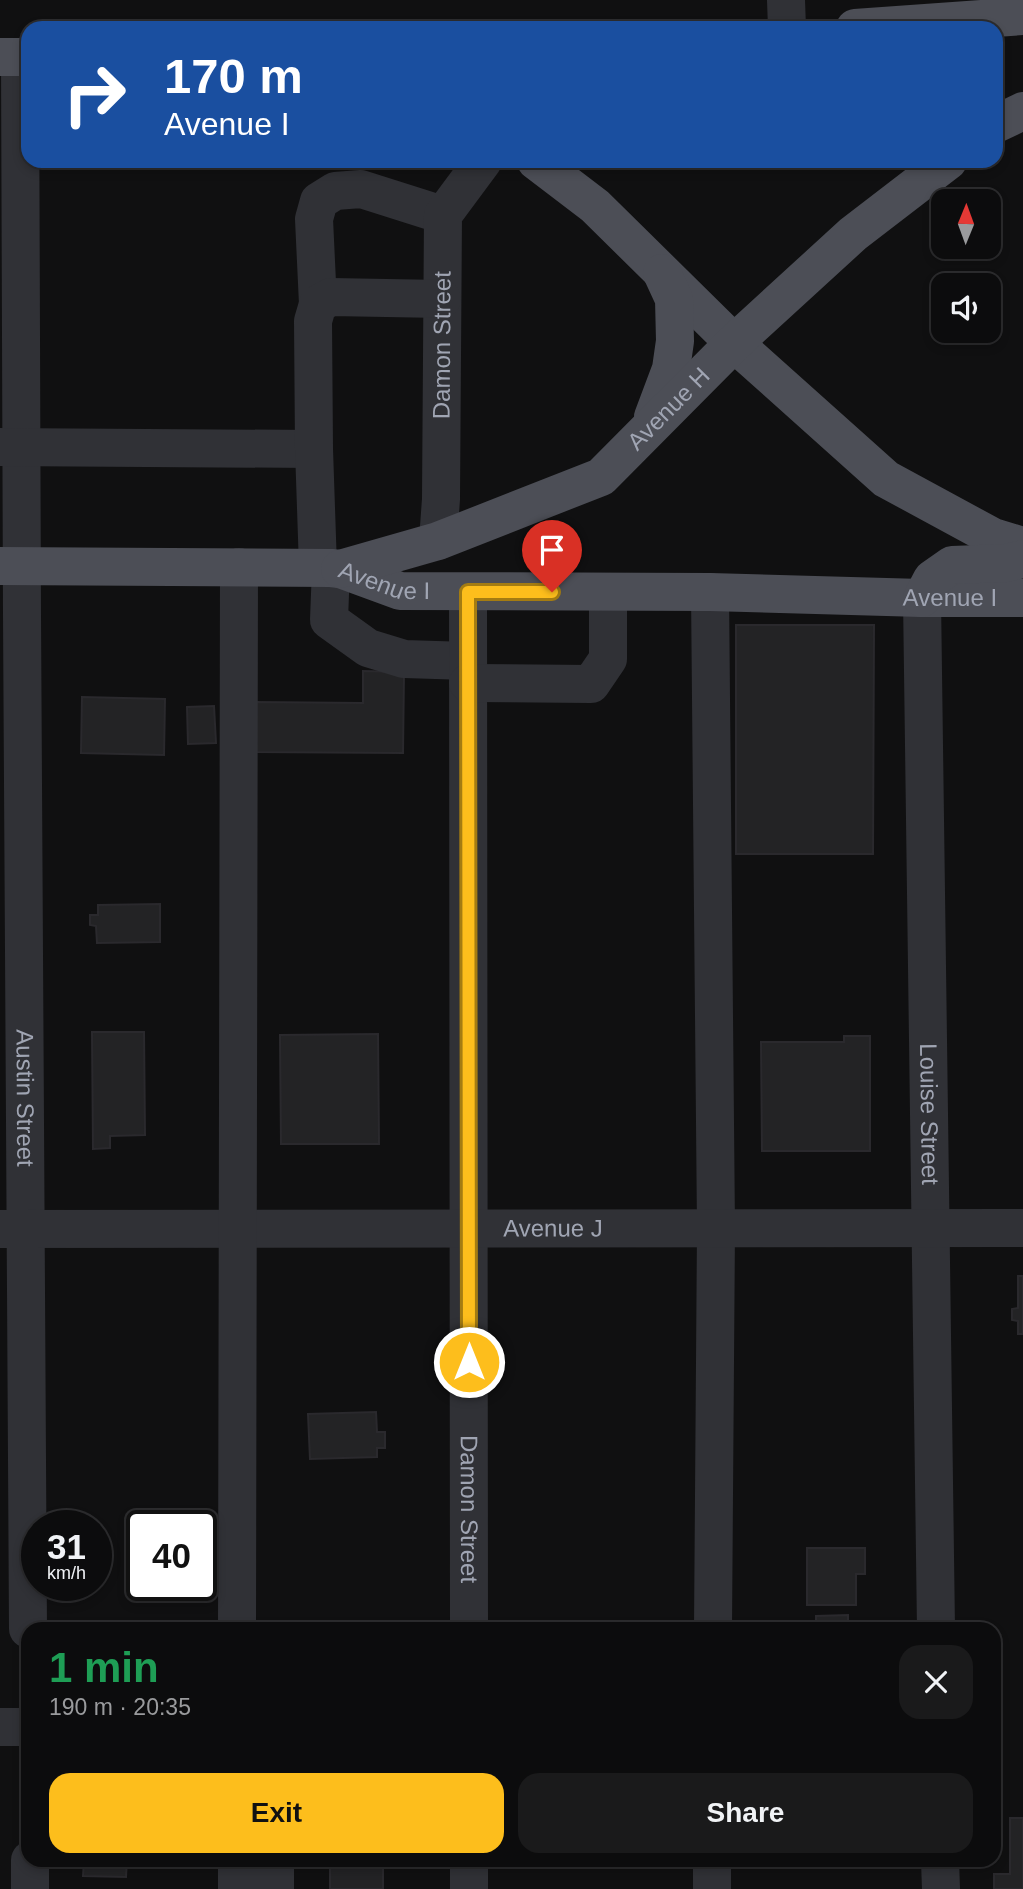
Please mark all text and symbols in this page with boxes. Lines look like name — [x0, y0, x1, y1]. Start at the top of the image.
icon: right — [49, 49, 140, 140]
text: 170 m — [164, 49, 303, 103]
text: Avenue I — [164, 106, 290, 142]
north arrow — [931, 189, 1001, 259]
map controls — [931, 189, 1001, 343]
street label: Damon Street — [428, 271, 456, 419]
button: sound — [931, 273, 1001, 343]
street label: Avenue H — [622, 362, 715, 455]
pin — [522, 520, 582, 592]
icon: arrive — [533, 531, 571, 569]
street label: Avenue I — [335, 556, 430, 604]
street label: Avenue I — [902, 583, 997, 611]
street label: Austin Street — [11, 1029, 39, 1167]
street label: Louise Street — [915, 1043, 944, 1185]
street label: Avenue J — [503, 1214, 603, 1242]
position arrow — [432, 1325, 506, 1399]
street label: Damon Street — [456, 1435, 483, 1583]
speed limit sign: 40 — [126, 1510, 217, 1601]
text: 31 — [47, 1527, 86, 1566]
text: km/h — [47, 1563, 86, 1583]
text: 1 min — [49, 1644, 159, 1691]
button: close — [899, 1645, 973, 1719]
text: 190 m · 20:35 — [49, 1694, 191, 1720]
button: Exit — [49, 1773, 504, 1853]
button: Share — [518, 1773, 973, 1853]

